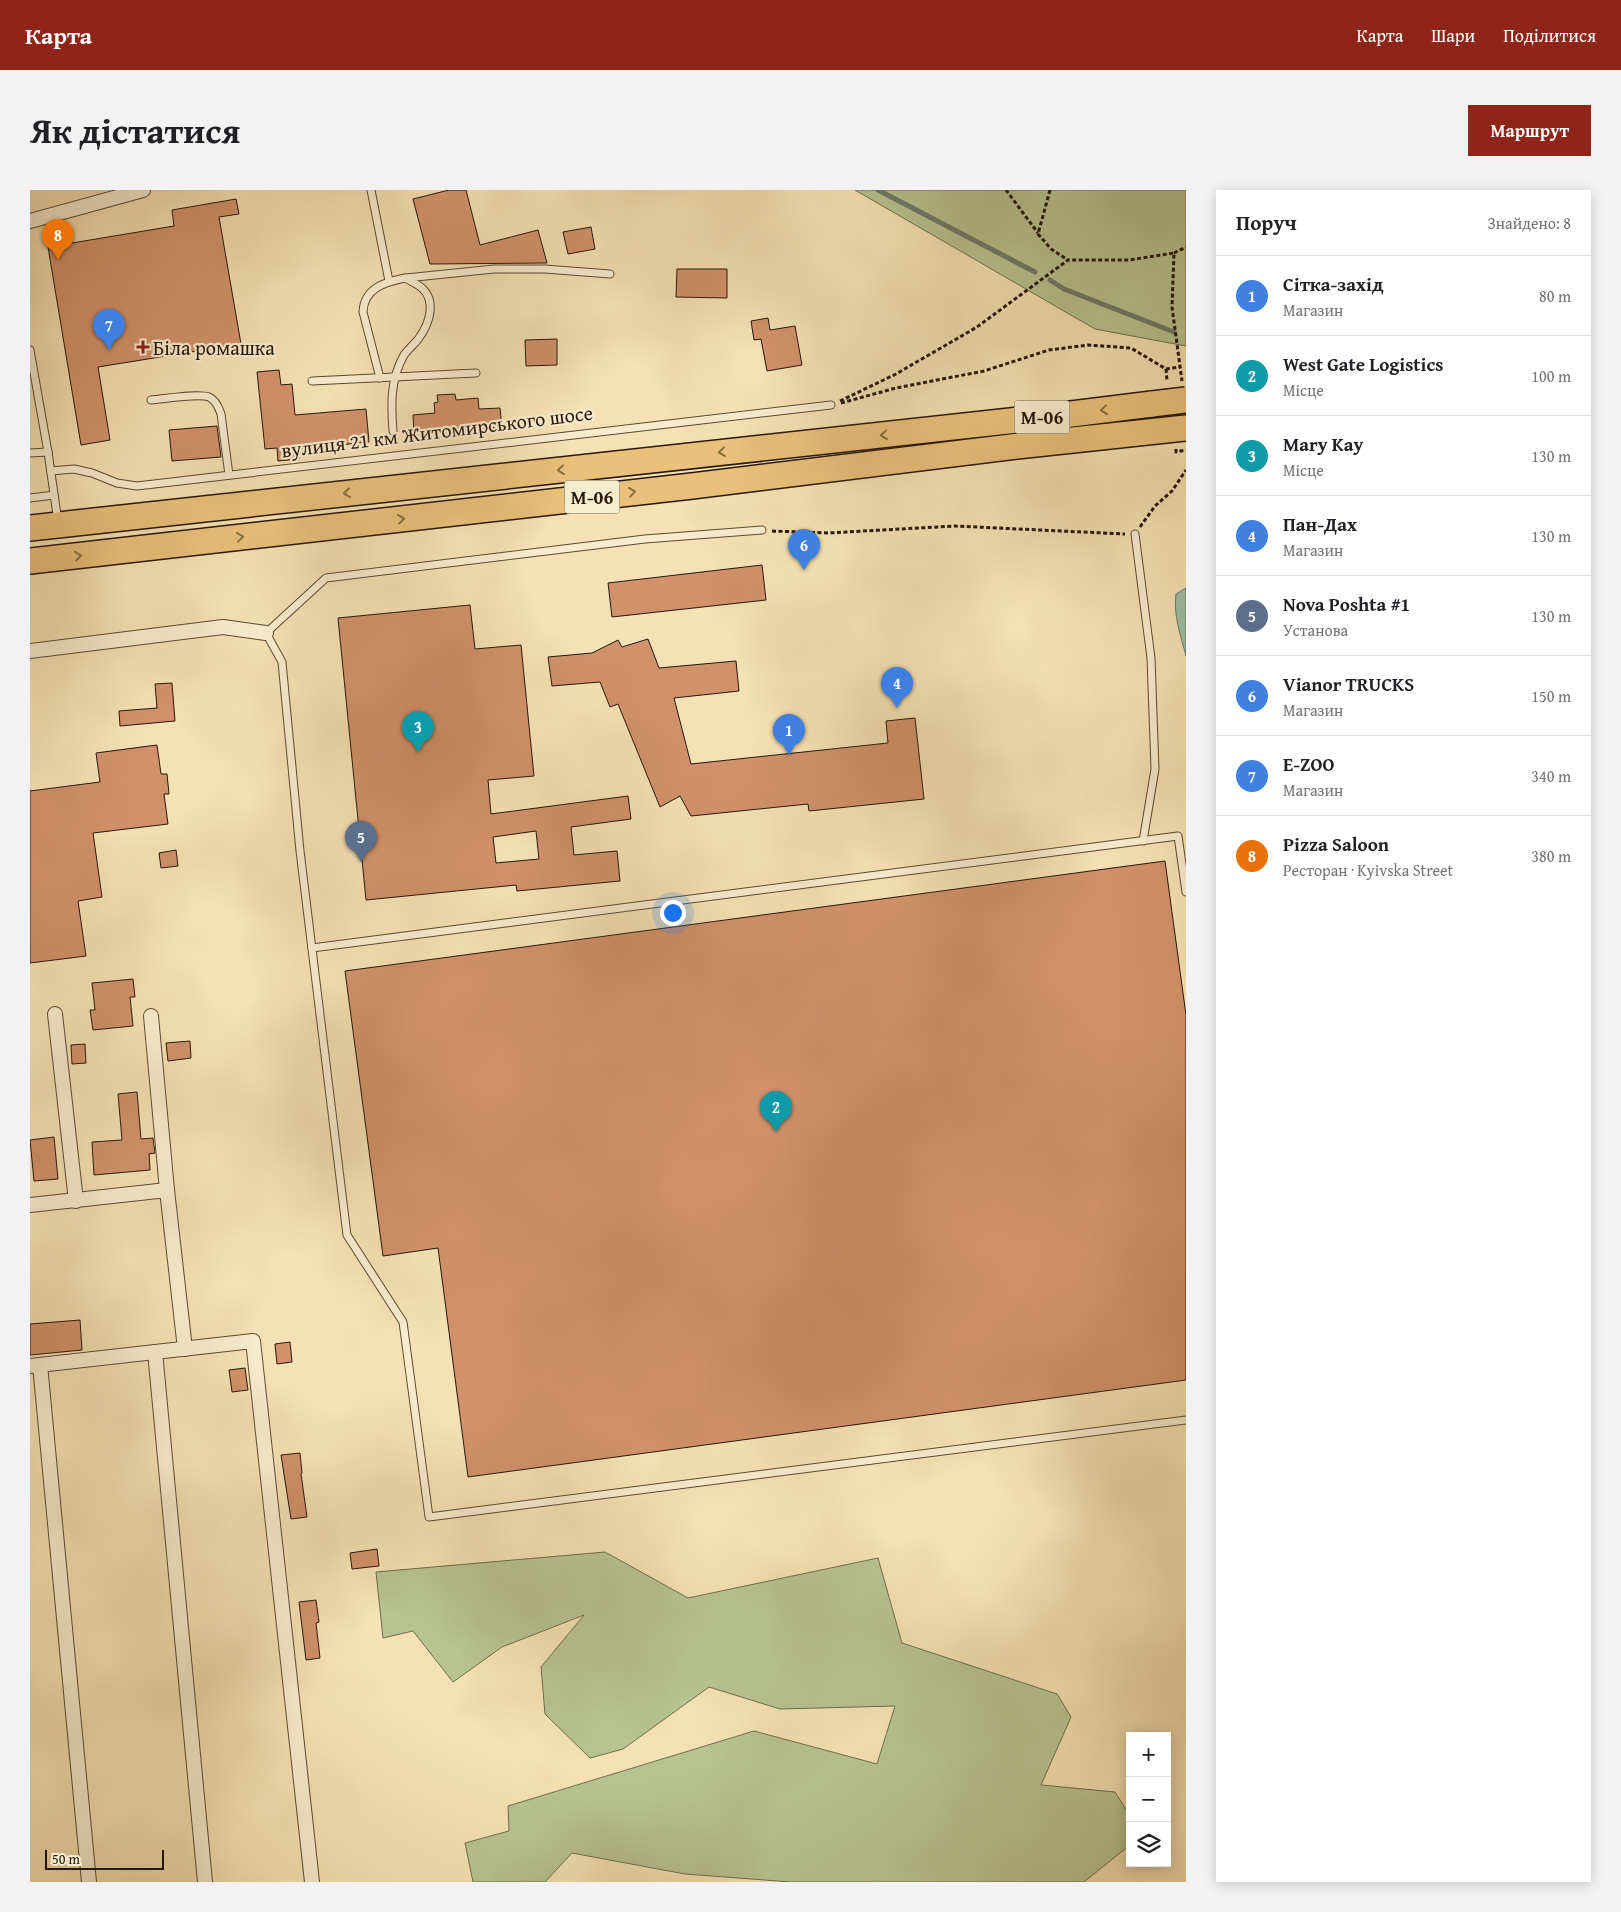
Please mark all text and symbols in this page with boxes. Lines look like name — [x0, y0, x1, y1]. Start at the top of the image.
text: Карта — [25, 18, 92, 53]
text: Карта — [1357, 22, 1403, 49]
text: Шари — [1431, 22, 1475, 49]
text: Поділитися — [1503, 22, 1596, 49]
text: Як дістатися — [30, 105, 240, 156]
button: Маршрут — [1468, 105, 1591, 156]
text: Поруч — [1236, 207, 1297, 238]
text: Знайдено: 8 — [1488, 211, 1571, 235]
pin: 8 — [42, 219, 74, 260]
text: Сітка-захід — [1283, 270, 1384, 298]
text: 1 — [1248, 284, 1256, 308]
text: 80 m — [1539, 284, 1571, 308]
text: Магазин — [1283, 298, 1343, 322]
pin: 7 — [93, 309, 125, 350]
place label: Біла ромашка — [153, 333, 275, 362]
marker: Біла ромашка — [137, 341, 149, 353]
text: West Gate Logistics — [1283, 350, 1443, 378]
text: 2 — [1248, 364, 1256, 388]
text: 100 m — [1531, 364, 1571, 388]
text: Місце — [1283, 378, 1324, 402]
street label: вулиця 21 км Житомирського шосе — [280, 397, 594, 465]
road number: М-06 — [1014, 400, 1070, 433]
one-way arrow — [1100, 404, 1108, 415]
one-way arrow — [879, 429, 887, 440]
text: Mary Kay — [1283, 430, 1363, 458]
text: 3 — [1248, 444, 1256, 468]
text: 130 m — [1531, 444, 1571, 468]
one-way arrow — [718, 446, 726, 457]
text: Місце — [1283, 458, 1324, 482]
one-way arrow — [556, 464, 564, 475]
road number: М-06 — [564, 480, 620, 514]
one-way arrow — [343, 487, 351, 498]
one-way arrow — [629, 487, 637, 498]
text: Пан-Дах — [1283, 510, 1357, 538]
one-way arrow — [398, 514, 406, 525]
text: 4 — [1248, 524, 1256, 548]
text: 130 m — [1531, 524, 1571, 548]
pin: 6 — [788, 529, 820, 570]
one-way arrow — [236, 532, 244, 543]
text: Магазин — [1283, 538, 1343, 562]
one-way arrow — [75, 551, 83, 562]
text: Nova Poshta #1 — [1283, 590, 1410, 618]
text: 5 — [1248, 604, 1256, 628]
text: 130 m — [1531, 604, 1571, 628]
text: Установа — [1283, 618, 1348, 642]
pin: 4 — [881, 667, 913, 708]
text: Vianor TRUCKS — [1283, 670, 1414, 698]
text: 6 — [1248, 684, 1256, 708]
text: 150 m — [1531, 684, 1571, 708]
text: Магазин — [1283, 698, 1343, 722]
pin: 3 — [402, 711, 434, 752]
pin: 1 — [773, 714, 805, 755]
text: E-ZOO — [1283, 750, 1334, 778]
text: 7 — [1248, 764, 1256, 788]
text: 340 m — [1531, 764, 1571, 788]
text: Магазин — [1283, 778, 1343, 802]
pin: 5 — [345, 821, 377, 862]
text: Pizza Saloon — [1283, 830, 1389, 858]
text: 8 — [1248, 844, 1256, 868]
text: 380 m — [1531, 844, 1571, 868]
text: Ресторан · Kyivska Street — [1283, 858, 1453, 882]
your location — [660, 900, 686, 926]
pin: 2 — [760, 1091, 792, 1132]
map controls — [1126, 1732, 1171, 1867]
button: + — [1126, 1732, 1171, 1777]
button: − — [1126, 1777, 1171, 1822]
button: layers — [1126, 1822, 1171, 1867]
scale bar — [45, 1847, 164, 1870]
text: 50 m — [52, 1849, 80, 1869]

